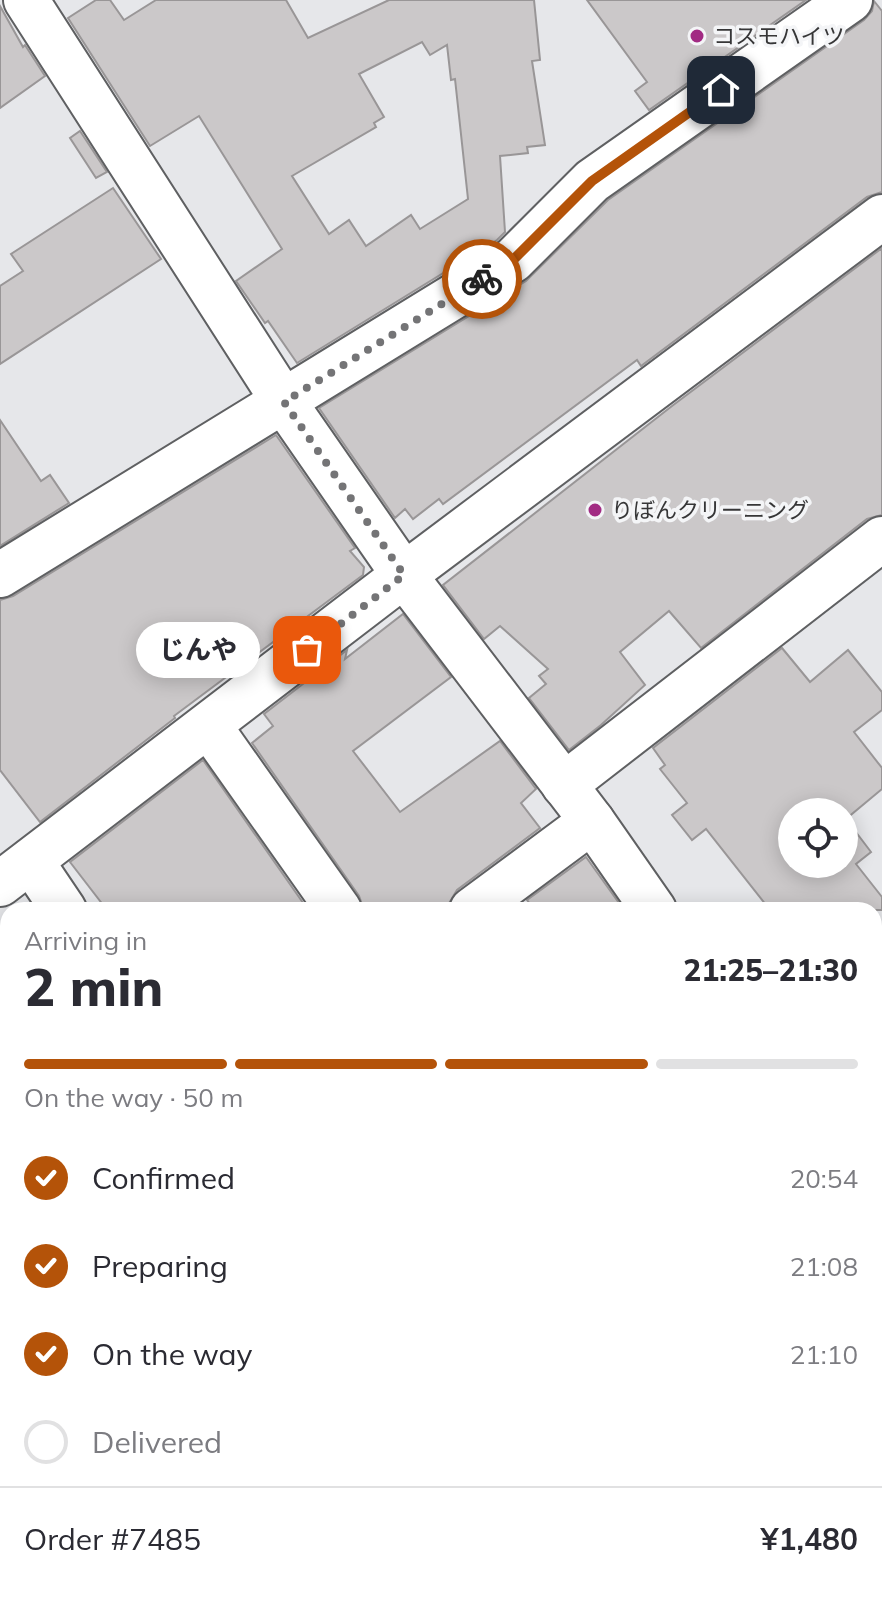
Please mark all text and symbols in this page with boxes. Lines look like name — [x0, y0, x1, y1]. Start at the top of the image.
place label: コスモハイツ — [713, 22, 845, 50]
marker: コスモハイツ — [688, 27, 706, 45]
pin — [687, 56, 755, 124]
icon: home — [699, 68, 743, 112]
courier — [442, 239, 522, 319]
icon: bike — [460, 257, 504, 301]
place label: りぼんクリーニング — [611, 496, 809, 524]
marker: りぼんクリーニング — [586, 501, 604, 519]
pin — [273, 616, 341, 684]
callout: じんや — [135, 622, 259, 678]
icon: bag — [285, 628, 329, 672]
text: じんや — [159, 633, 237, 666]
map controls — [778, 798, 858, 878]
button: locate — [778, 798, 858, 878]
text: Arriving in — [24, 924, 147, 957]
text: 21:25–21:30 — [683, 951, 858, 989]
text: 2 min — [24, 954, 163, 1019]
text: On the way · 50 m — [24, 1081, 243, 1114]
icon: check — [24, 1156, 68, 1200]
text: Confirmed — [92, 1159, 235, 1197]
text: 20:54 — [790, 1162, 858, 1195]
icon: check — [24, 1244, 68, 1288]
text: Preparing — [92, 1247, 228, 1285]
text: 21:08 — [790, 1250, 858, 1283]
icon: check — [24, 1332, 68, 1376]
text: On the way — [92, 1335, 252, 1373]
text: 21:10 — [790, 1338, 858, 1371]
text: Delivered — [92, 1423, 222, 1461]
text: Order #7485 — [24, 1520, 201, 1558]
text: ¥1,480 — [761, 1520, 858, 1558]

